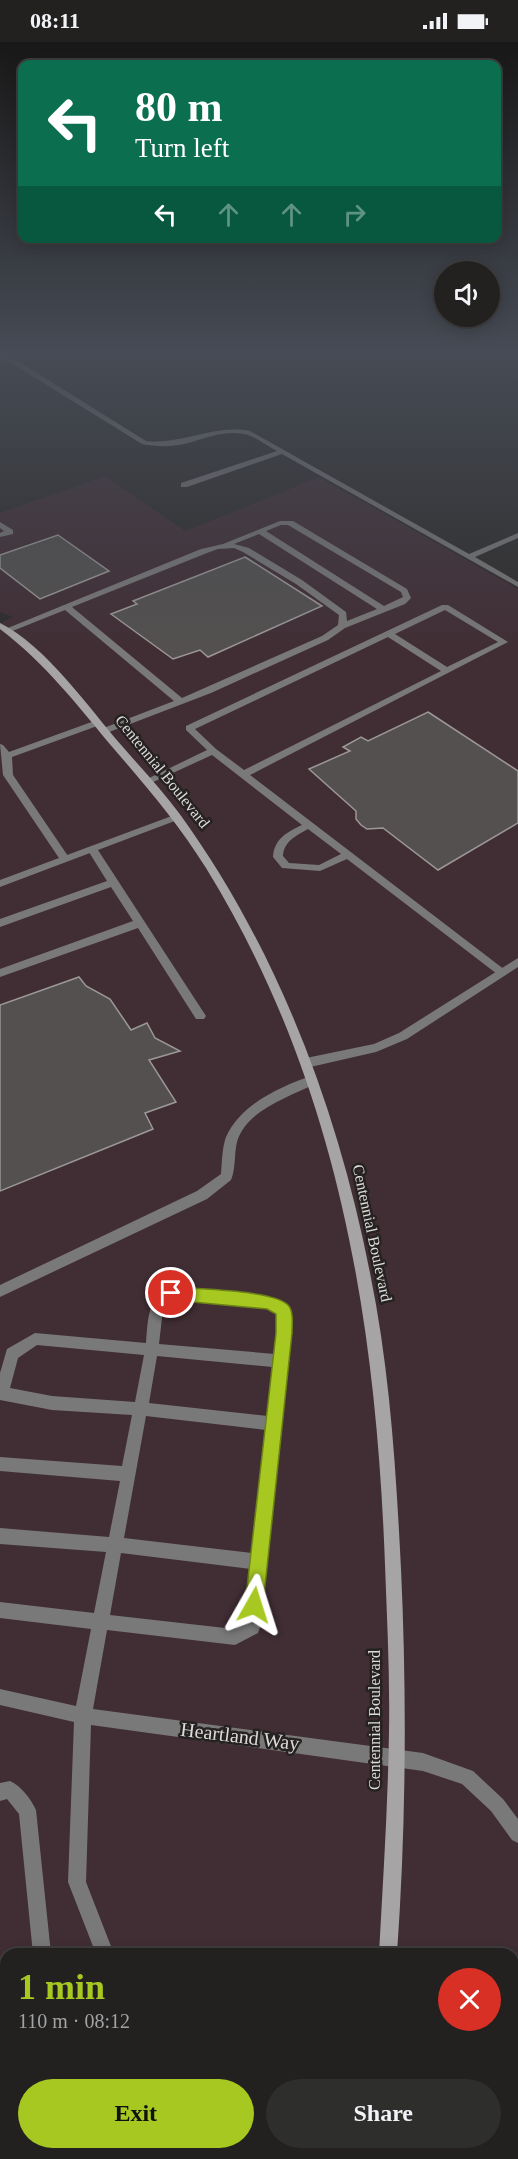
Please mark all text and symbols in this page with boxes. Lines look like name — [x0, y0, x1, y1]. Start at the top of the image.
text: 08:11 — [30, 8, 80, 33]
icon: left — [36, 84, 114, 162]
text: 80 m — [135, 84, 223, 130]
text: Turn left — [135, 133, 229, 163]
icon: left — [149, 198, 182, 231]
icon: ahead — [212, 198, 245, 231]
icon: ahead — [275, 198, 308, 231]
icon: right — [338, 198, 371, 231]
map controls — [434, 261, 500, 327]
button: sound — [434, 261, 500, 327]
street label: Centennial Boulevard — [112, 712, 213, 831]
street label: Centennial Boulevard — [350, 1163, 395, 1303]
pin — [145, 1267, 196, 1318]
icon: arrive — [154, 1276, 187, 1309]
position arrow — [222, 1573, 286, 1637]
street label: Centennial Boulevard — [366, 1650, 383, 1790]
street label: Heartland Way — [179, 1718, 301, 1755]
text: 1 min — [18, 1967, 105, 2007]
button: close — [438, 1968, 501, 2031]
text: 110 m · 08:12 — [18, 2010, 130, 2032]
button: Exit — [18, 2079, 254, 2148]
button: Share — [266, 2079, 501, 2148]

